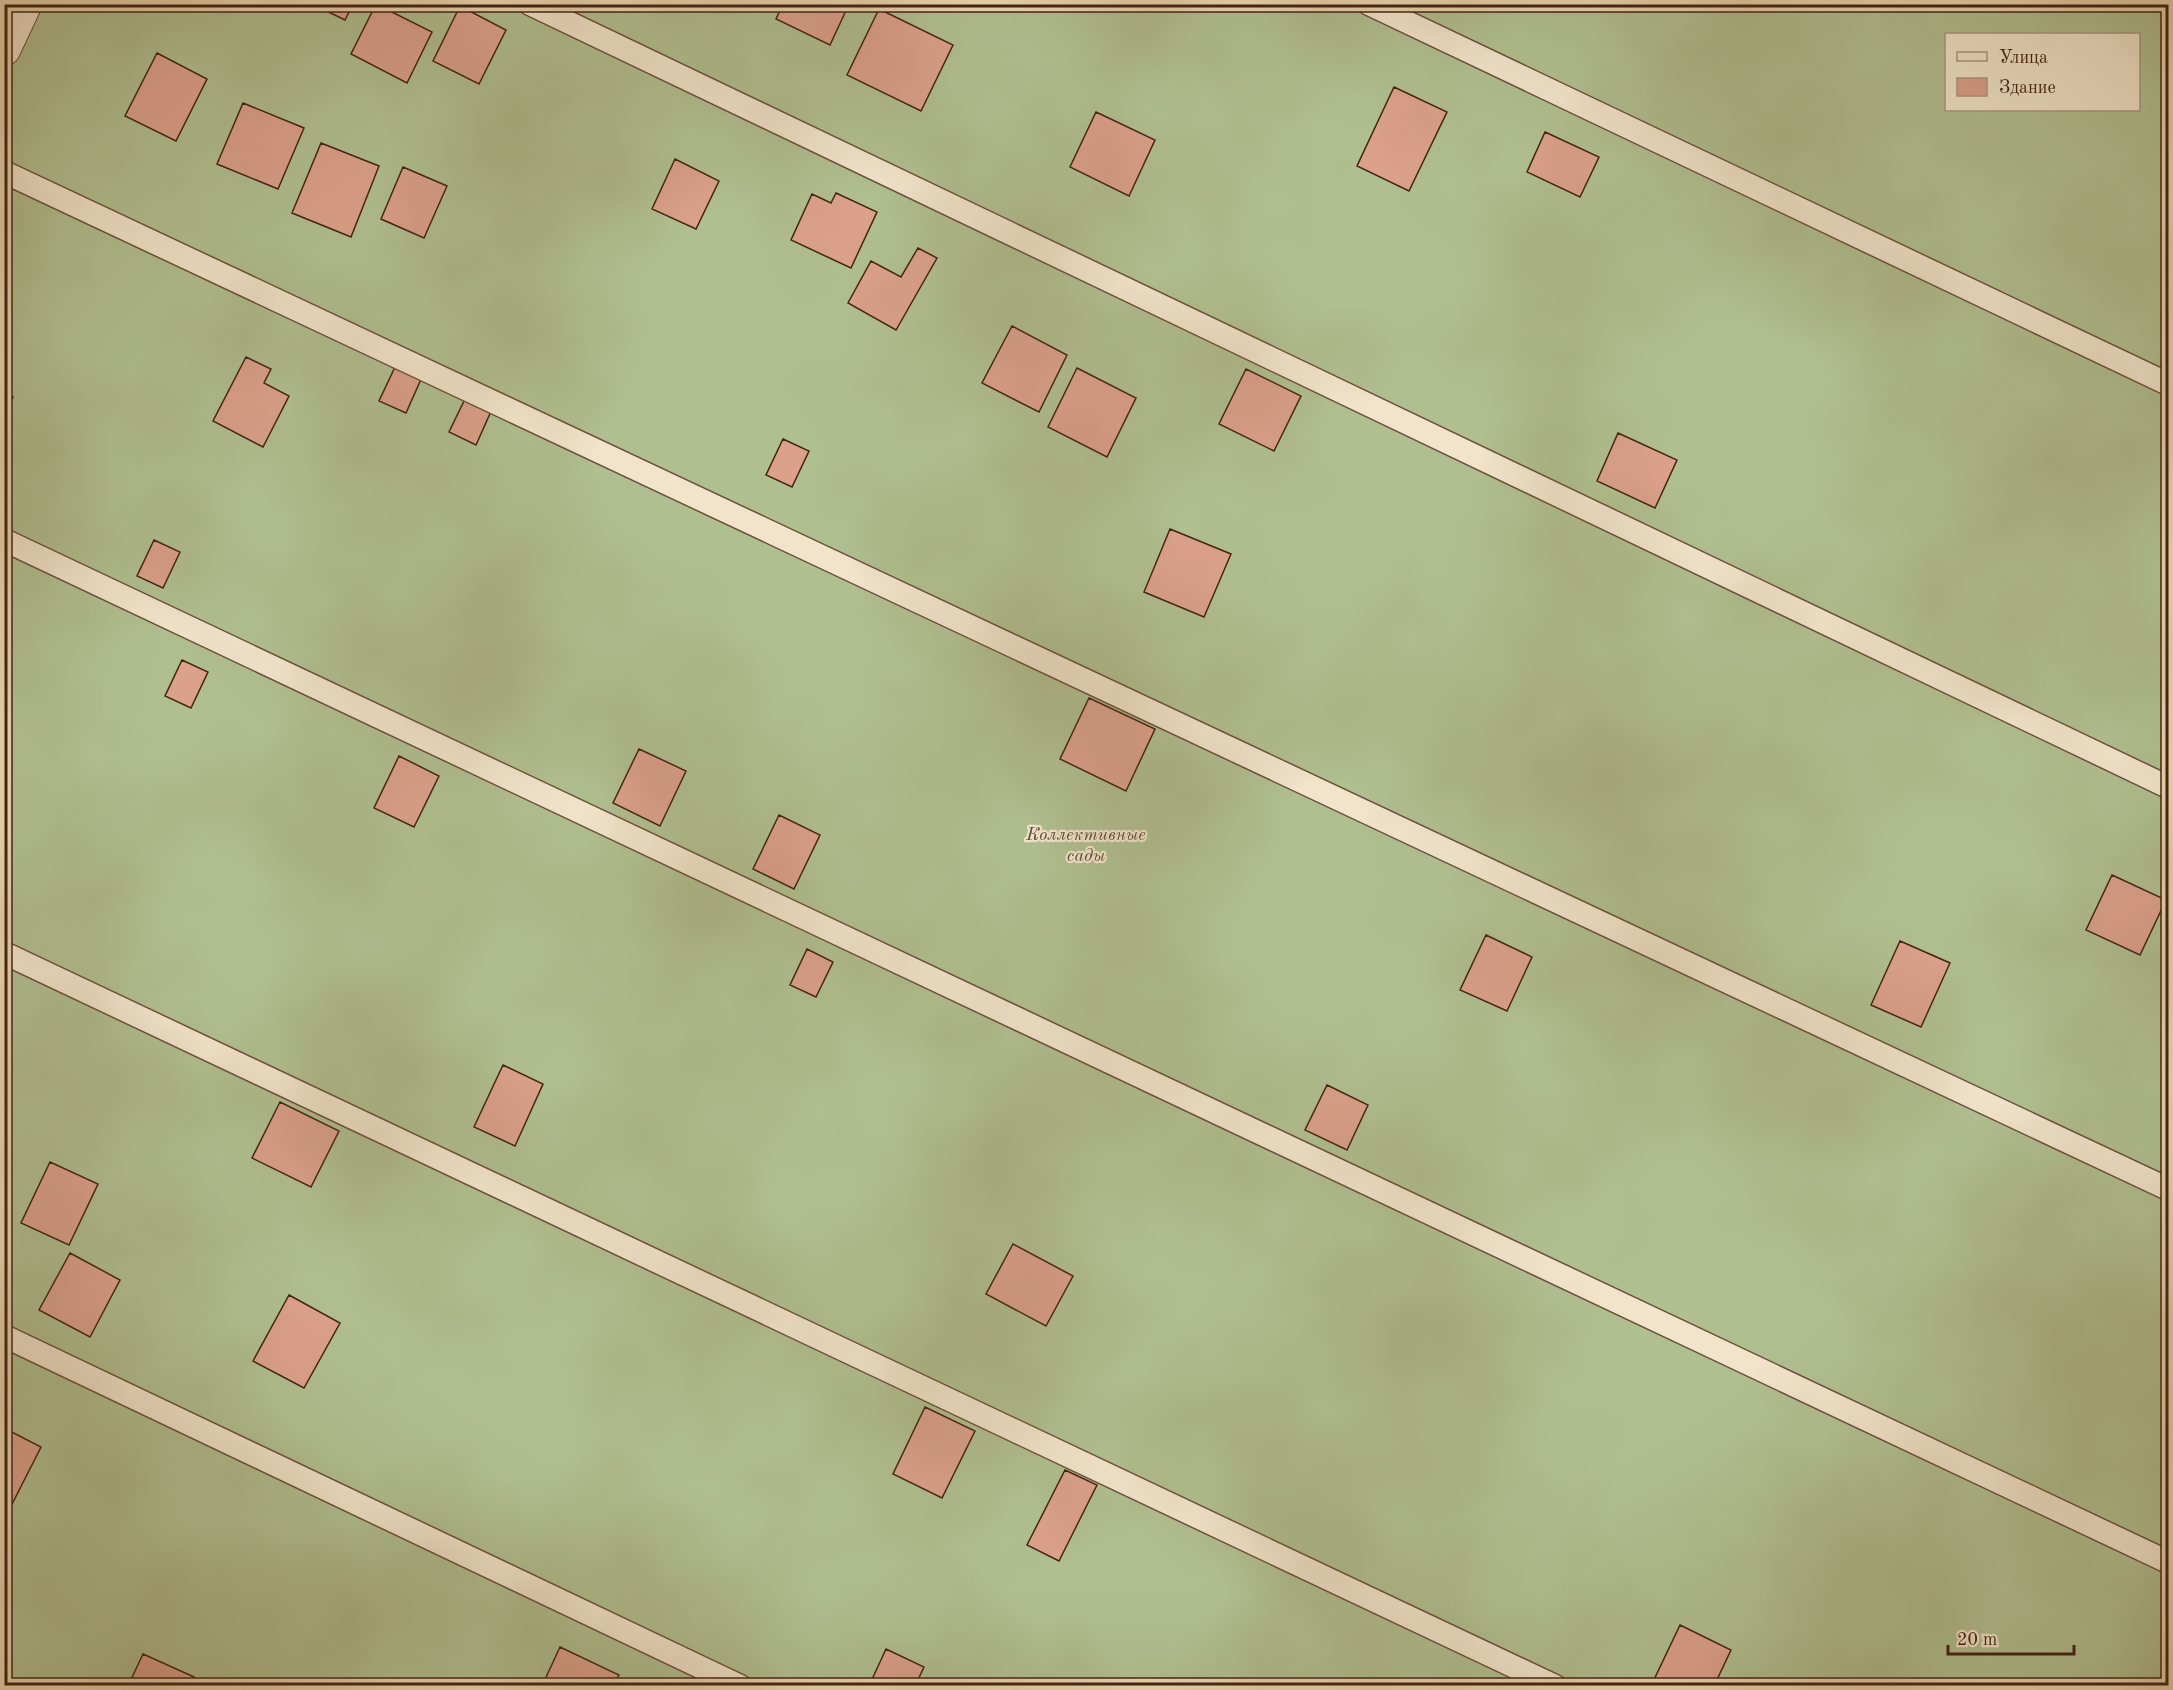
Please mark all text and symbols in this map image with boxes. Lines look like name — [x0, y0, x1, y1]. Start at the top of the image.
legend — [1945, 33, 2140, 111]
text: Улица — [1999, 49, 2048, 67]
text: Здание — [1999, 79, 2056, 97]
park label: Коллективные сады — [1025, 826, 1146, 865]
scale bar — [1948, 1618, 2074, 1656]
text: 20 m — [1957, 1631, 1997, 1649]

